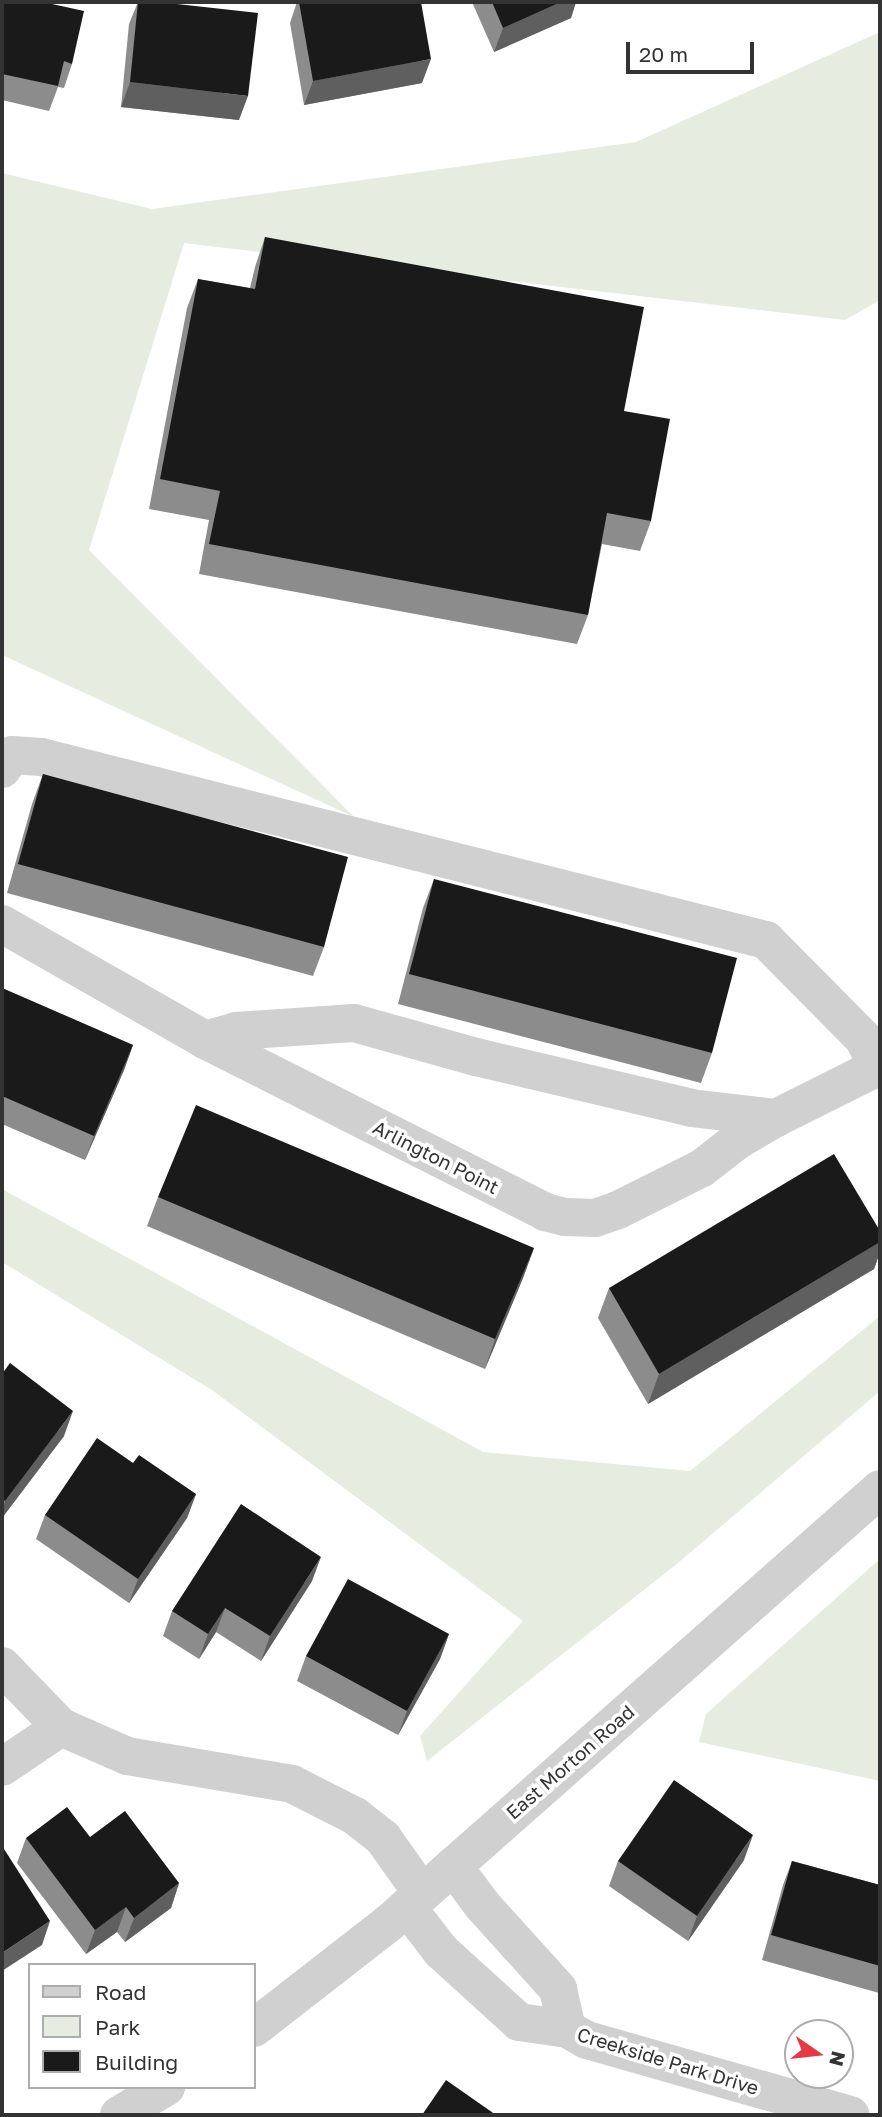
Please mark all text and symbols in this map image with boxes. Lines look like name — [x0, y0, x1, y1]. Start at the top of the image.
scale bar — [630, 28, 758, 72]
text: 20 m — [639, 41, 688, 67]
street label: Arlington Point — [369, 1116, 503, 1198]
street label: East Morton Road — [501, 1700, 639, 1824]
legend — [28, 1963, 256, 2089]
text: Road — [95, 1979, 146, 2005]
text: Park — [95, 2014, 140, 2040]
north arrow — [784, 2019, 854, 2089]
street label: Creekside Park Drive — [575, 2023, 761, 2099]
text: Building — [95, 2049, 178, 2075]
text: N — [825, 2049, 851, 2069]

